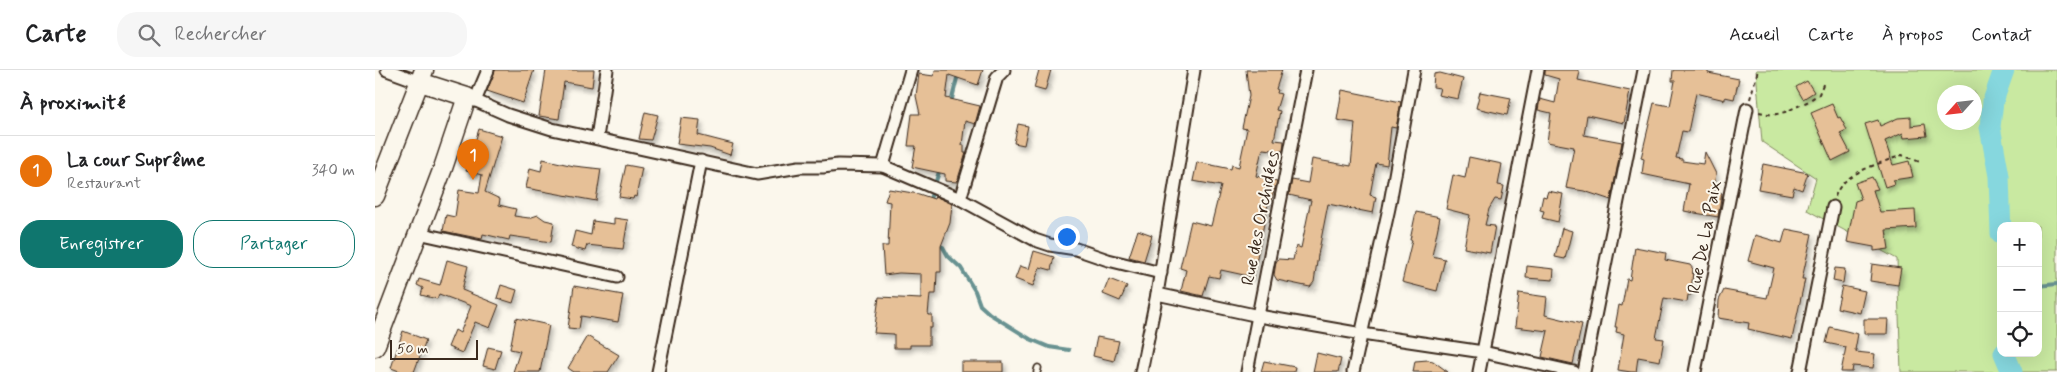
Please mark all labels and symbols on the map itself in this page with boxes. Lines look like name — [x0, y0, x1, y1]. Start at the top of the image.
north arrow — [1937, 85, 1982, 130]
pin: 1 — [457, 139, 489, 180]
street label: Rue des Orchidées — [1236, 149, 1286, 287]
street label: Rue De La Paix — [1682, 178, 1728, 296]
your location — [1054, 224, 1080, 250]
scale bar — [390, 337, 477, 360]

